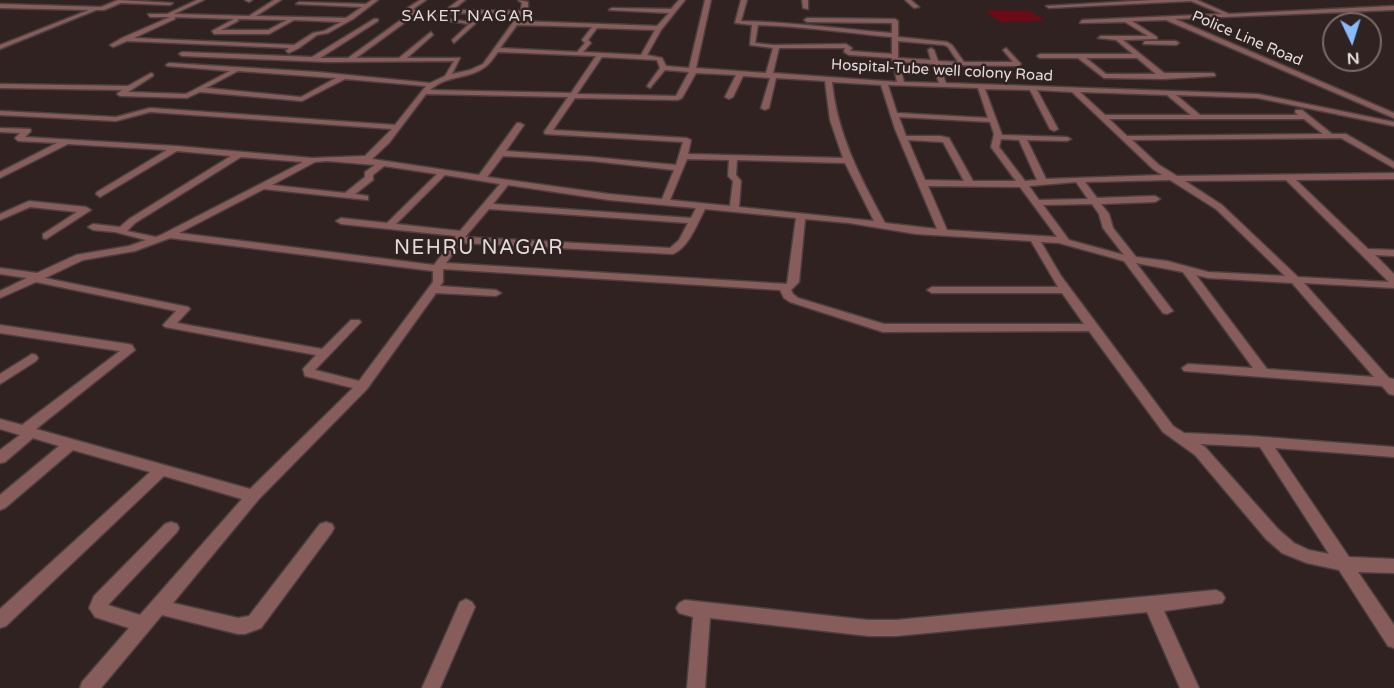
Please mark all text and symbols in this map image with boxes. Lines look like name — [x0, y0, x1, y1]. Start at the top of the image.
district label: SAKET NAGAR — [401, 7, 535, 27]
street label: Police Line Road — [1189, 8, 1305, 70]
north arrow — [1322, 12, 1382, 72]
text: N — [1346, 48, 1360, 68]
street label: Hospital-Tube well colony Road — [831, 56, 1053, 86]
district label: NEHRU NAGAR — [394, 237, 564, 261]

